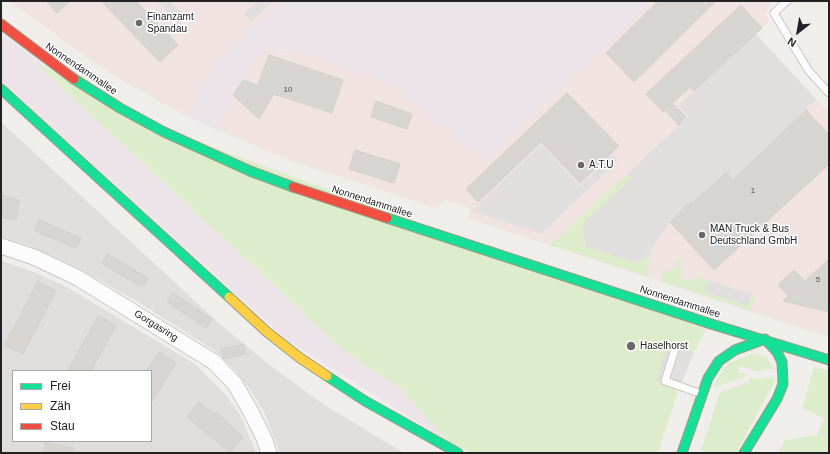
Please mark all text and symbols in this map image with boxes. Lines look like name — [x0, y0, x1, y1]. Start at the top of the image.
place label: Finanzamt Spandau — [147, 11, 194, 34]
north arrow — [778, 12, 818, 52]
marker: Finanzamt Spandau — [134, 18, 144, 28]
text: N — [785, 35, 798, 49]
street label: Nonnendammallee — [43, 41, 119, 97]
house number: 10 — [284, 85, 292, 95]
place label: A.T.U — [589, 159, 613, 171]
marker: A.T.U — [576, 160, 586, 170]
street label: Nonnendammallee — [330, 183, 414, 221]
house number: 1 — [751, 186, 755, 196]
place label: MAN Truck & Bus Deutschland GmbH — [710, 223, 797, 246]
marker: MAN Truck & Bus Deutschland GmbH — [697, 230, 707, 240]
house number: 5 — [816, 275, 820, 285]
street label: Nonnendammallee — [638, 283, 722, 321]
street label: Gorgasring — [132, 308, 180, 344]
marker: Haselhorst — [625, 340, 637, 352]
place label: Haselhorst — [640, 340, 688, 352]
legend — [12, 370, 152, 442]
text: Frei — [50, 379, 71, 393]
text: Zäh — [50, 399, 71, 413]
text: Stau — [50, 419, 75, 433]

